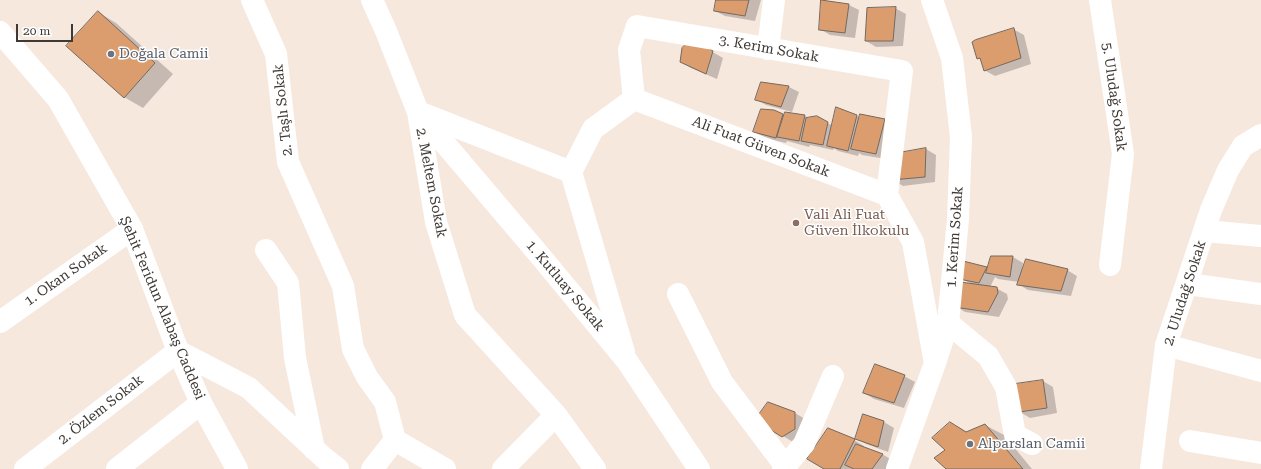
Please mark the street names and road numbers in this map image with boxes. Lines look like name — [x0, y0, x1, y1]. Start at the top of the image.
street label: 3. Kerim Sokak — [718, 32, 820, 66]
street label: 5. Uludağ Sokak — [1098, 41, 1130, 153]
street label: 2. Taşlı Sokak — [270, 63, 296, 157]
street label: Ali Fuat Güven Sokak — [690, 113, 832, 181]
street label: 2. Meltem Sokak — [412, 127, 450, 239]
street label: 1. Kerim Sokak — [943, 186, 967, 288]
street label: Şehit Feridun Alabaş Caddesi — [116, 214, 208, 402]
street label: 1. Kutluay Sokak — [522, 237, 608, 335]
street label: 2. Uludağ Sokak — [1160, 238, 1210, 348]
street label: 1. Okan Sokak — [21, 240, 111, 310]
street label: 2. Özlem Sokak — [55, 372, 147, 448]

